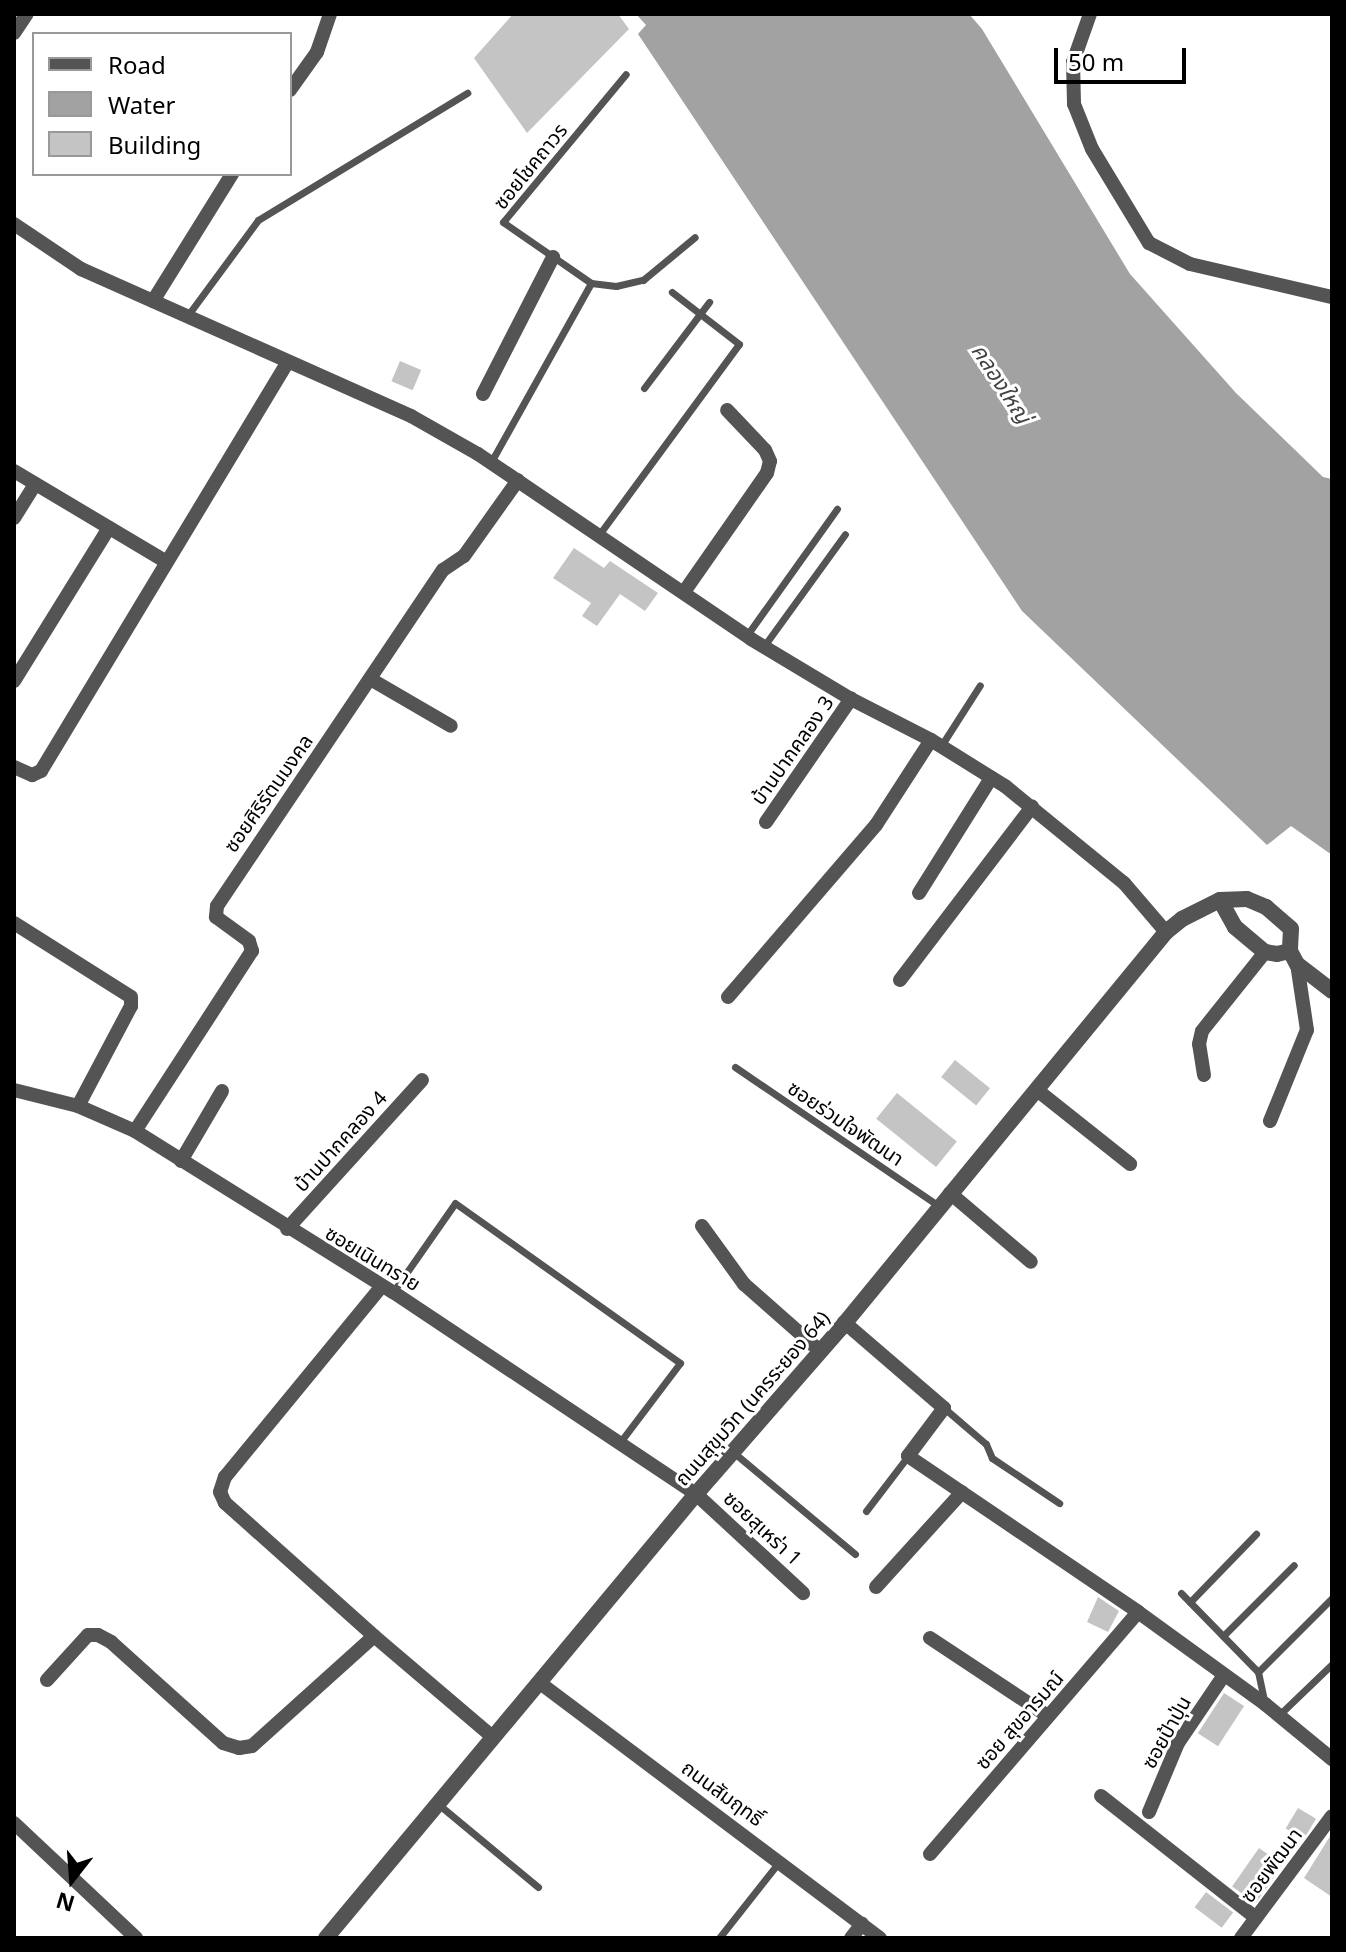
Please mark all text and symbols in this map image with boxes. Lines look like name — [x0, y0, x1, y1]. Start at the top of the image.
legend — [32, 32, 292, 176]
scale bar — [1058, 32, 1190, 82]
text: 50 m — [1068, 45, 1124, 78]
text: Road — [108, 48, 166, 81]
text: Water — [108, 88, 175, 121]
street label: ซอยโชคถาวร — [488, 118, 572, 214]
text: Building — [108, 128, 201, 161]
water label: คลองใหญ่ — [966, 338, 1038, 428]
street label: บ้านปากคลอง 3 — [746, 691, 838, 809]
street label: ซอยศิริรัตนมงคล — [219, 729, 317, 857]
street label: ซอยร่วมใจพัฒนา — [784, 1075, 908, 1171]
street label: บ้านปากคลอง 4 — [289, 1086, 391, 1196]
street label: ซอยเนินทราย — [321, 1220, 425, 1296]
street label: ถนนสุขุมวิท (นครระยอง 64) — [670, 1306, 834, 1490]
street label: ซอยสุเหร่า 1 — [719, 1486, 807, 1570]
street label: ซอย สุขอารมณ์ — [970, 1666, 1068, 1774]
street label: ซอยป้าปุ่น — [1136, 1692, 1196, 1772]
street label: ถนนสัมฤทธิ์ — [677, 1755, 769, 1831]
street label: ซอยพัฒนา — [1235, 1823, 1307, 1907]
north arrow — [32, 1840, 112, 1920]
text: N — [52, 1886, 78, 1920]

